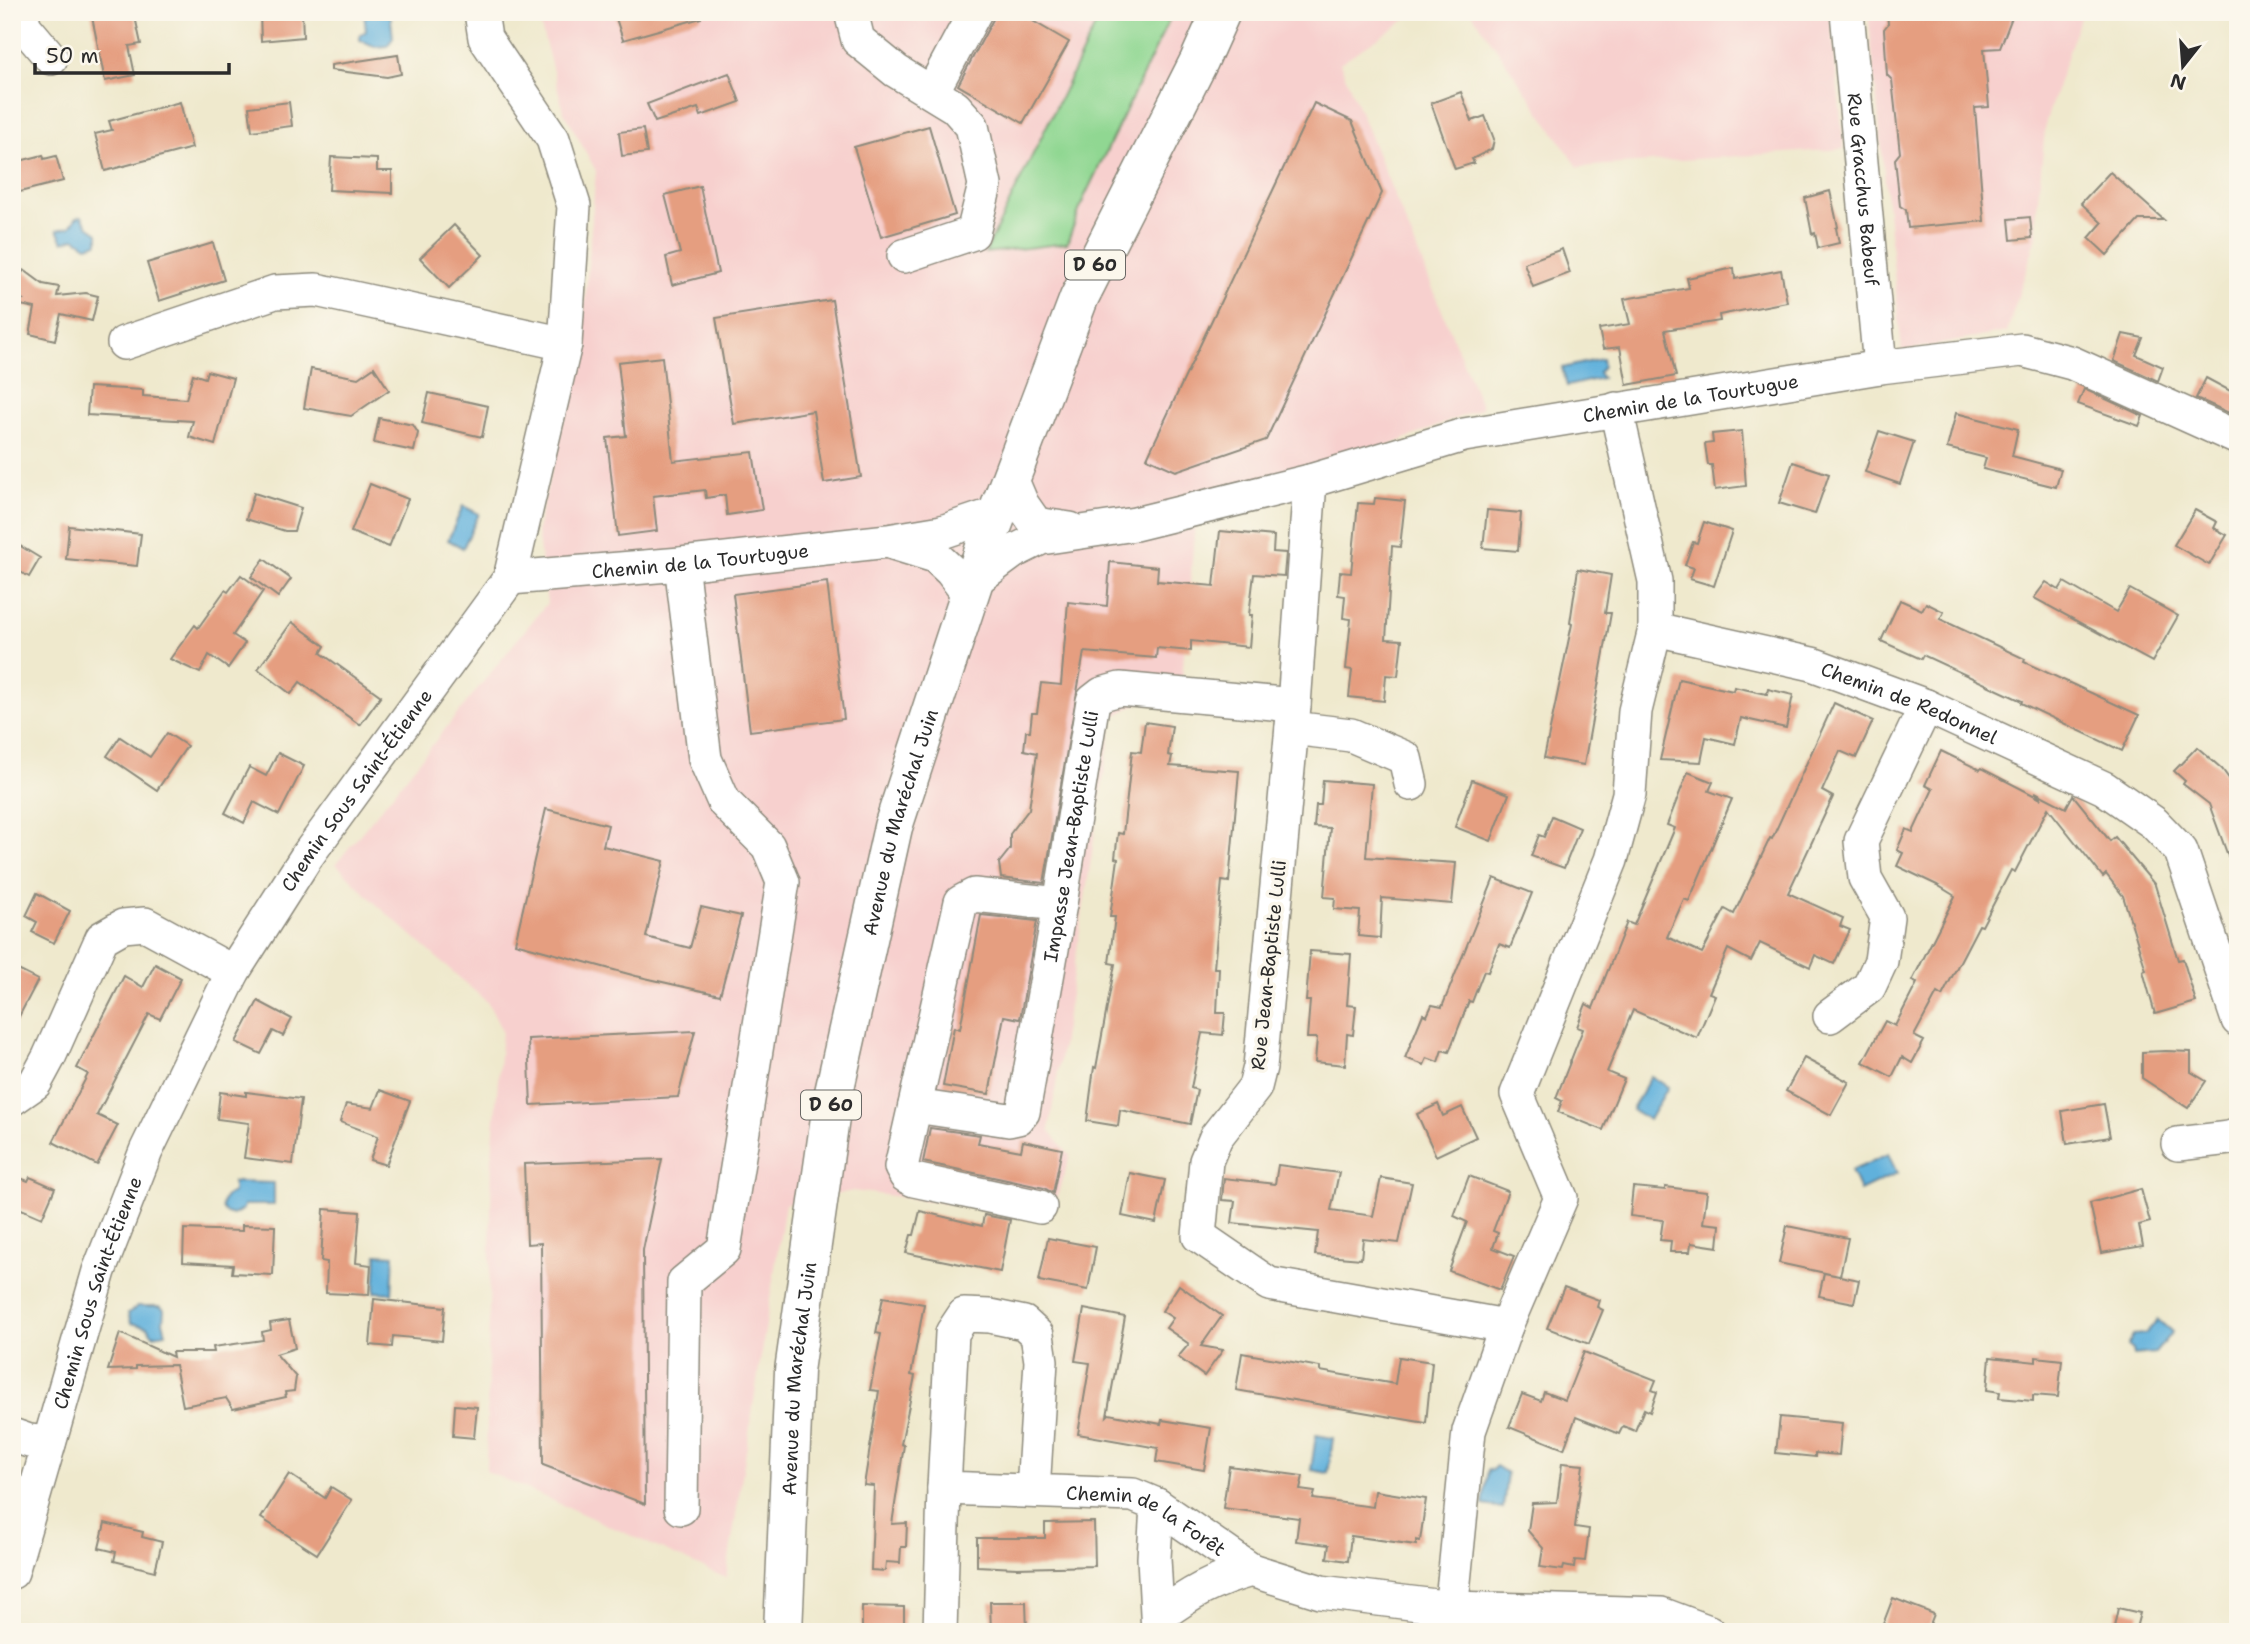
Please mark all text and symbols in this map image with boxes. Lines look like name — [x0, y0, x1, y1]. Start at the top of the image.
scale bar — [35, 32, 229, 76]
north arrow — [2148, 32, 2218, 102]
text: 50 m — [46, 42, 99, 70]
text: N — [2167, 68, 2189, 96]
street label: Rue Gracchus Babeuf — [1842, 92, 1884, 288]
road number: D 60 — [1065, 250, 1125, 279]
street label: Chemin de la Tourtugue — [1581, 369, 1800, 428]
street label: Chemin de la Tourtugue — [591, 538, 810, 584]
street label: Chemin de Redonnel — [1817, 656, 2002, 750]
street label: Chemin Sous Saint-Étienne — [275, 684, 438, 897]
street label: Avenue du Maréchal Juin — [857, 706, 944, 938]
street label: Impasse Jean-Baptiste Lulli — [1038, 709, 1104, 964]
street label: Rue Jean-Baptiste Lulli — [1245, 859, 1292, 1071]
road number: D 60 — [801, 1090, 861, 1120]
street label: Chemin Sous Saint-Étienne — [48, 1173, 148, 1412]
street label: Avenue du Maréchal Juin — [777, 1260, 822, 1496]
street label: Chemin de la Forêt — [1066, 1481, 1231, 1562]

